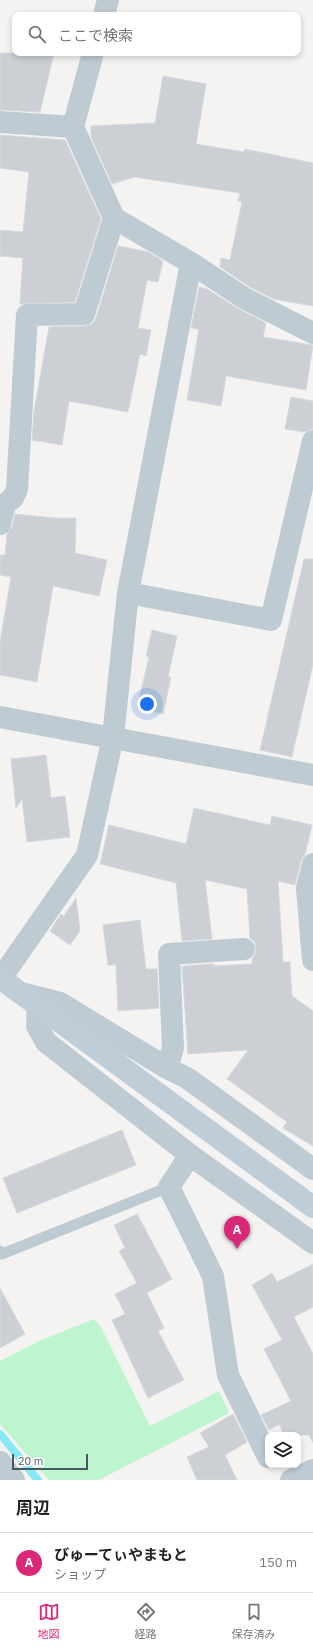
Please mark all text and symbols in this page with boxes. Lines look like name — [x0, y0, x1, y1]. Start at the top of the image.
search box — [12, 12, 301, 56]
icon: search — [26, 23, 48, 45]
text: ここで検索 — [58, 26, 133, 45]
your location — [137, 694, 157, 714]
pin: A — [224, 1216, 250, 1249]
map controls — [265, 1432, 301, 1468]
button: layers — [265, 1432, 301, 1468]
scale bar — [12, 1452, 88, 1471]
text: 20 m — [18, 1454, 43, 1468]
text: 周辺 — [16, 1497, 50, 1519]
text: びゅーてぃやまもと — [54, 1545, 188, 1564]
text: A — [25, 1554, 33, 1571]
text: 150 m — [259, 1554, 297, 1571]
text: ショップ — [54, 1566, 106, 1583]
tab: 地図 — [38, 1601, 60, 1641]
tab: 経路 — [135, 1601, 157, 1641]
tab: 保存済み — [232, 1601, 276, 1641]

